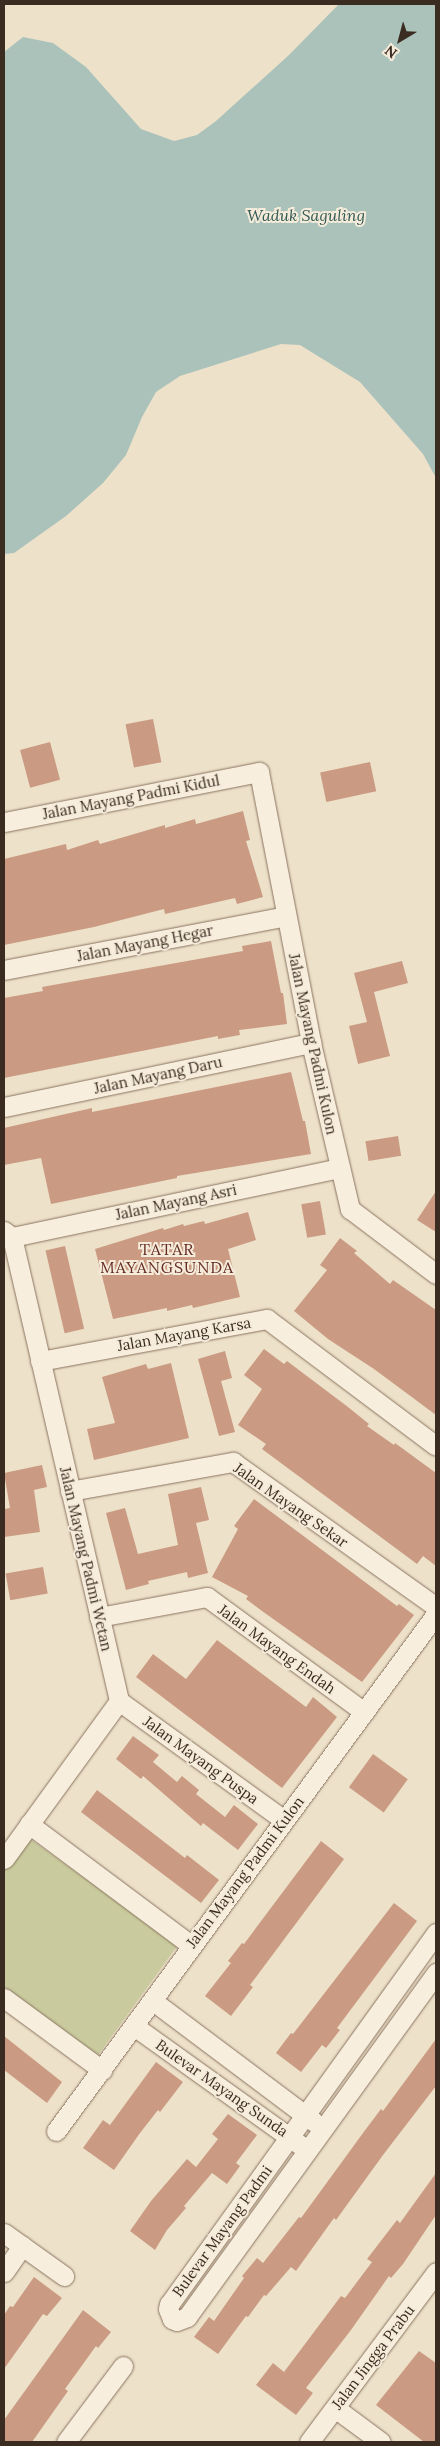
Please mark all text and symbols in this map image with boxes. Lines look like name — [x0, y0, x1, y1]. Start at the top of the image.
north arrow — [375, 15, 425, 65]
text: N — [381, 42, 401, 62]
water label: Waduk Saguling — [247, 205, 365, 225]
street label: Jalan Mayang Padmi Kidul — [41, 771, 221, 823]
street label: Jalan Mayang Hegar — [75, 921, 215, 965]
street label: Jalan Mayang Padmi Kulon — [285, 952, 341, 1136]
street label: Jalan Mayang Daru — [92, 1053, 224, 1097]
street label: Jalan Mayang Asri — [114, 1180, 238, 1224]
district label: TATAR MAYANGSUNDA — [99, 1239, 235, 1277]
street label: Jalan Mayang Karsa — [116, 1313, 252, 1355]
street label: Jalan Mayang Sekar — [230, 1459, 352, 1551]
street label: Jalan Mayang Padmi Wetan — [56, 1465, 116, 1653]
street label: Jalan Mayang Endah — [215, 1600, 339, 1698]
street label: Jalan Mayang Puspa — [140, 1712, 262, 1808]
street label: Jalan Mayang Padmi Kulon — [182, 1793, 308, 1951]
street label: Bulevar Mayang Sunda — [152, 2035, 292, 2141]
street label: Bulevar Mayang Padmi — [168, 2162, 276, 2300]
street label: Jalan Jingga Prabu — [328, 2301, 418, 2413]

